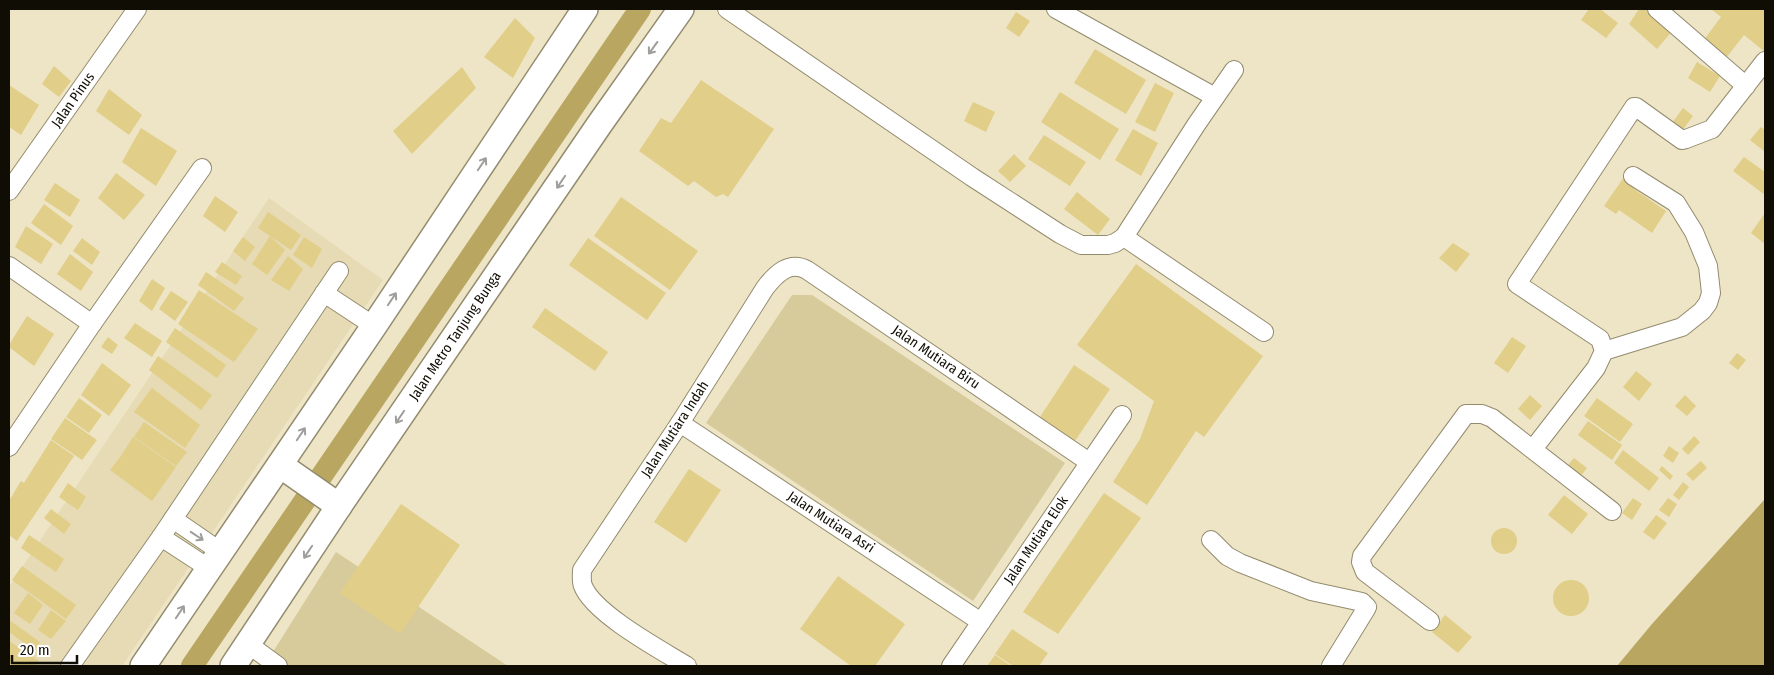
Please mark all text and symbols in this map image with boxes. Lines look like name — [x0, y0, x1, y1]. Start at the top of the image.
one-way arrow — [648, 41, 658, 55]
street label: Jalan Pinus — [48, 69, 98, 131]
one-way arrow — [477, 157, 487, 171]
one-way arrow — [555, 175, 566, 189]
street label: Jalan Metro Tanjung Bunga — [405, 268, 505, 404]
one-way arrow — [387, 292, 397, 306]
street label: Jalan Mutiara Biru — [889, 321, 983, 393]
street label: Jalan Mutiara Indah — [638, 378, 712, 480]
one-way arrow — [394, 410, 405, 424]
one-way arrow — [296, 427, 306, 441]
street label: Jalan Mutiara Asri — [784, 488, 878, 556]
street label: Jalan Mutiara Elok — [1000, 492, 1072, 587]
one-way arrow — [190, 531, 204, 541]
one-way arrow — [303, 544, 313, 558]
one-way arrow — [175, 605, 185, 619]
scale bar — [12, 632, 78, 664]
text: 20 m — [20, 641, 50, 659]

